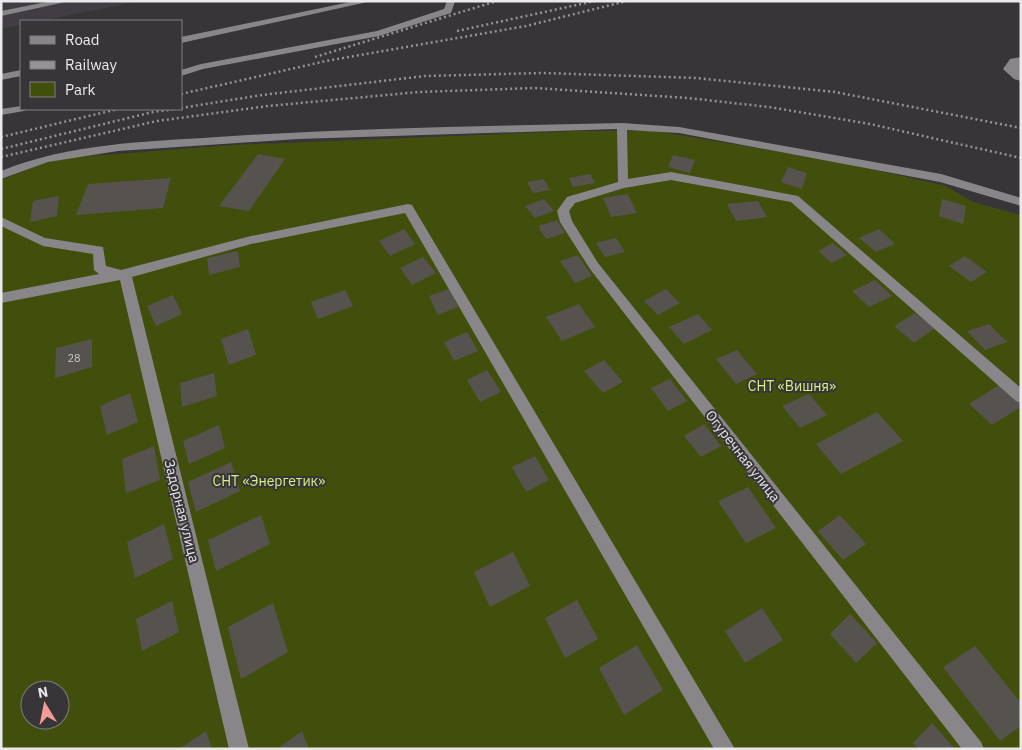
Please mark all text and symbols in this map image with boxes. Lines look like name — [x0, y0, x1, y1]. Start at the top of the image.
legend — [20, 20, 182, 110]
text: Road — [65, 30, 100, 49]
text: Railway — [65, 55, 118, 74]
text: Park — [65, 80, 95, 99]
house number: 28 — [67, 351, 81, 365]
park label: СНТ «Вишня» — [748, 377, 836, 395]
street label: Огуречная улица — [702, 406, 785, 506]
street label: Задорная улица — [160, 458, 204, 565]
park label: СНТ «Энергетик» — [212, 472, 326, 490]
north arrow — [20, 680, 70, 730]
text: N — [36, 682, 49, 702]

